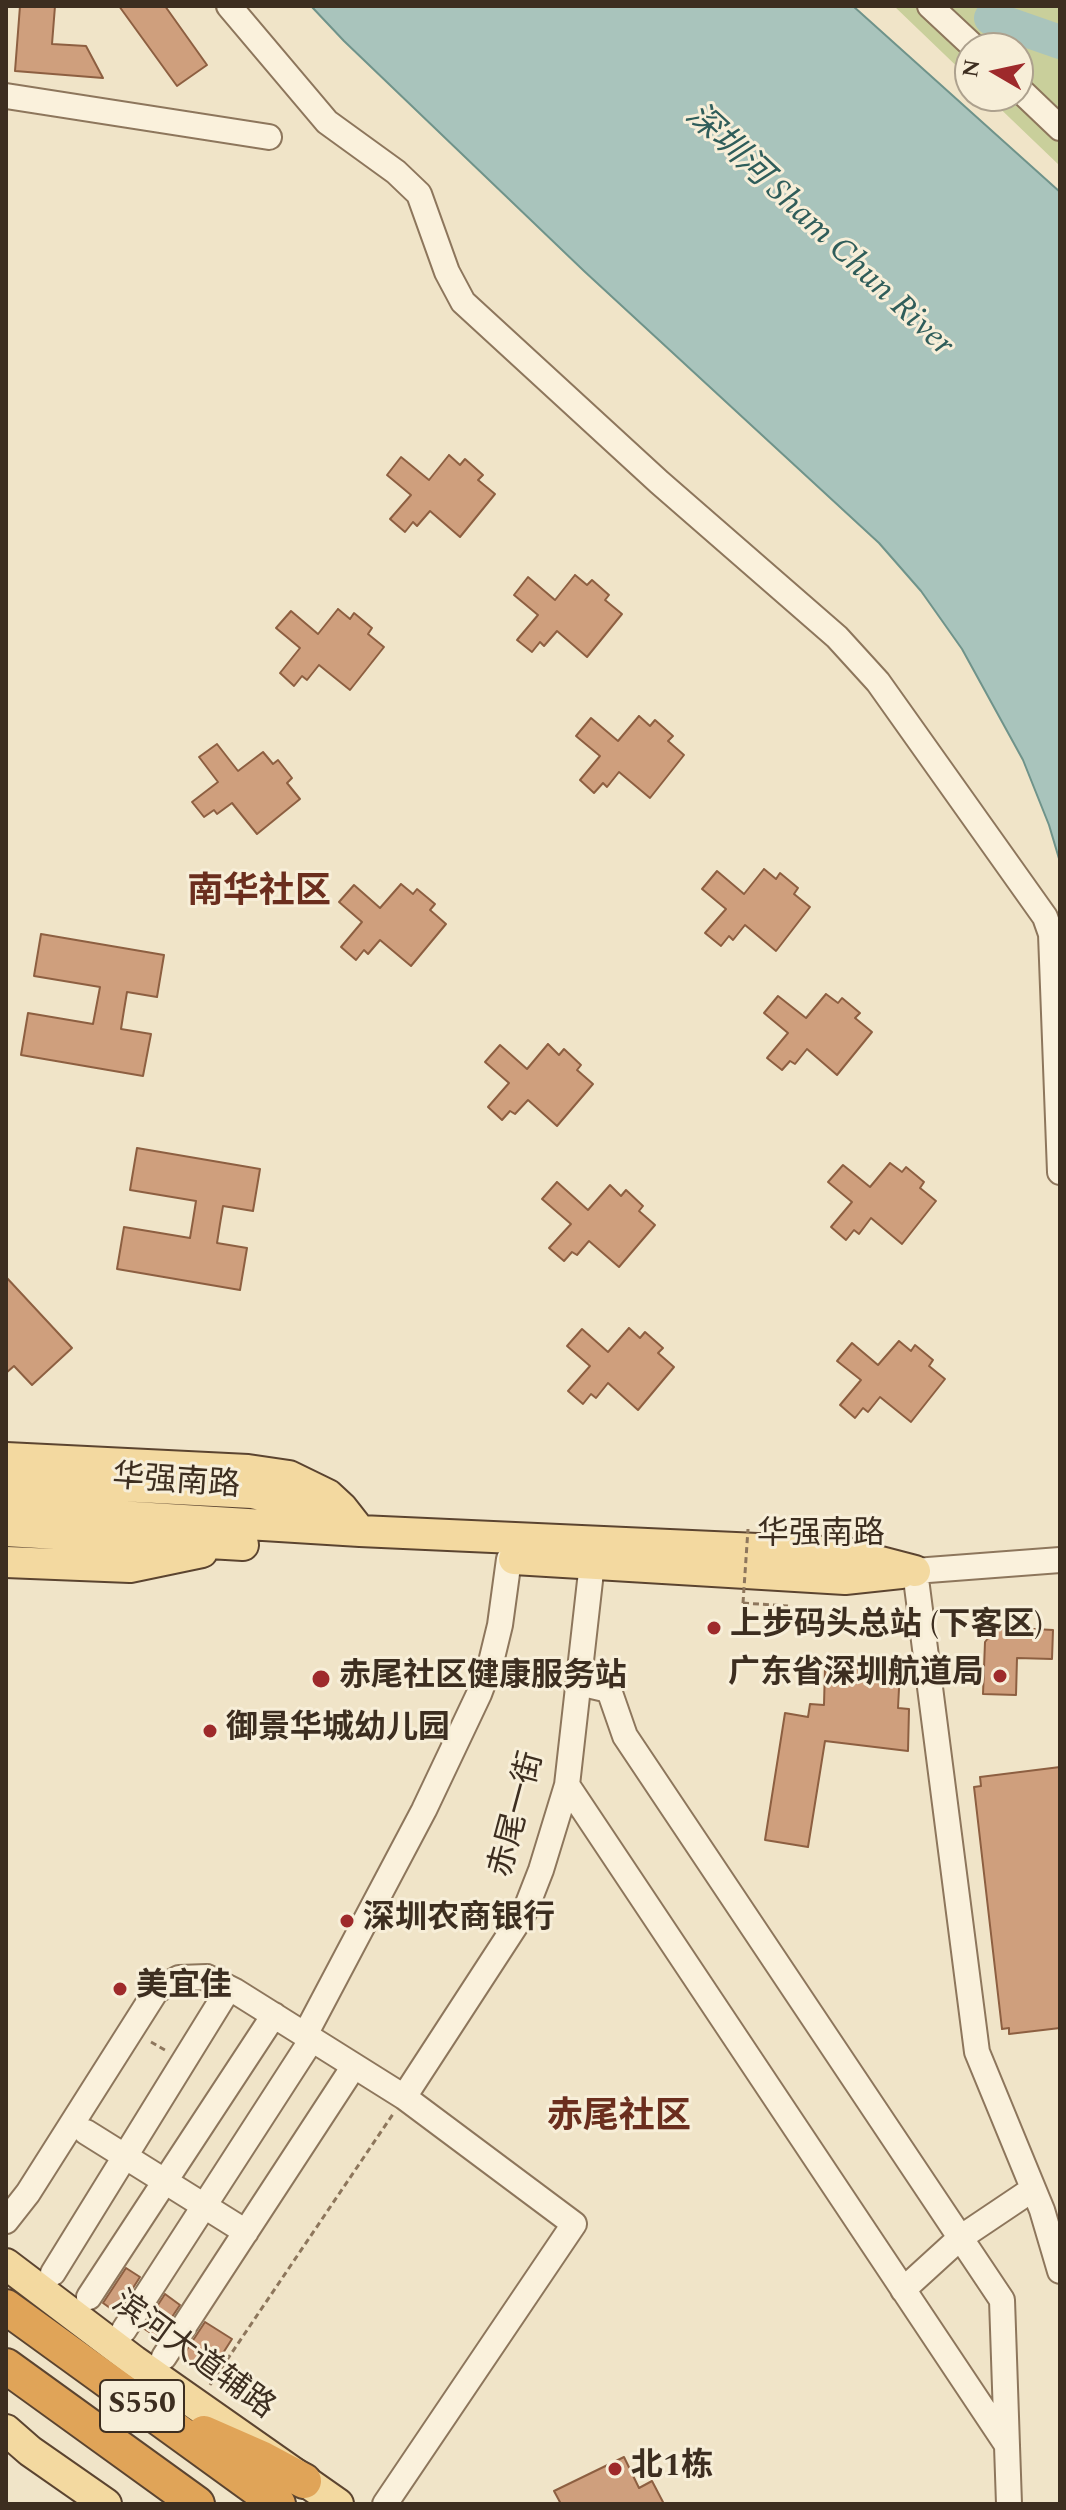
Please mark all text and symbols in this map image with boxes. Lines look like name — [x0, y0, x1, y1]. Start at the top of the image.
north arrow — [954, 32, 1034, 112]
text: N — [954, 57, 989, 80]
water label: 深圳河 Sham Chun River — [675, 97, 961, 367]
district label: 南华社区 — [187, 873, 331, 917]
street label: 华强南路 — [111, 1460, 241, 1508]
street label: 华强南路 — [757, 1518, 885, 1556]
place label: 上步码头总站 (下客区) — [730, 1609, 1043, 1647]
marker: 上步码头总站 (下客区) — [705, 1619, 723, 1637]
place label: 广东省深圳航道局 — [728, 1657, 984, 1695]
place label: 赤尾社区健康服务站 — [339, 1660, 627, 1698]
marker: 广东省深圳航道局 — [991, 1667, 1009, 1685]
marker: 赤尾社区健康服务站 — [310, 1668, 332, 1690]
place label: 御景华城幼儿园 — [226, 1712, 450, 1750]
marker: 御景华城幼儿园 — [201, 1722, 219, 1740]
street label: 赤尾一街 — [484, 1748, 554, 1882]
place label: 深圳农商银行 — [363, 1902, 555, 1940]
marker: 深圳农商银行 — [338, 1912, 356, 1930]
place label: 美宜佳 — [136, 1970, 232, 2008]
marker: 美宜佳 — [111, 1980, 129, 1998]
district label: 赤尾社区 — [547, 2098, 691, 2142]
street label: 滨河大道辅路 — [103, 2285, 281, 2429]
road number: S550 — [100, 2380, 184, 2432]
place label: 北1栋 — [631, 2450, 713, 2488]
marker: 北1栋 — [606, 2460, 624, 2478]

